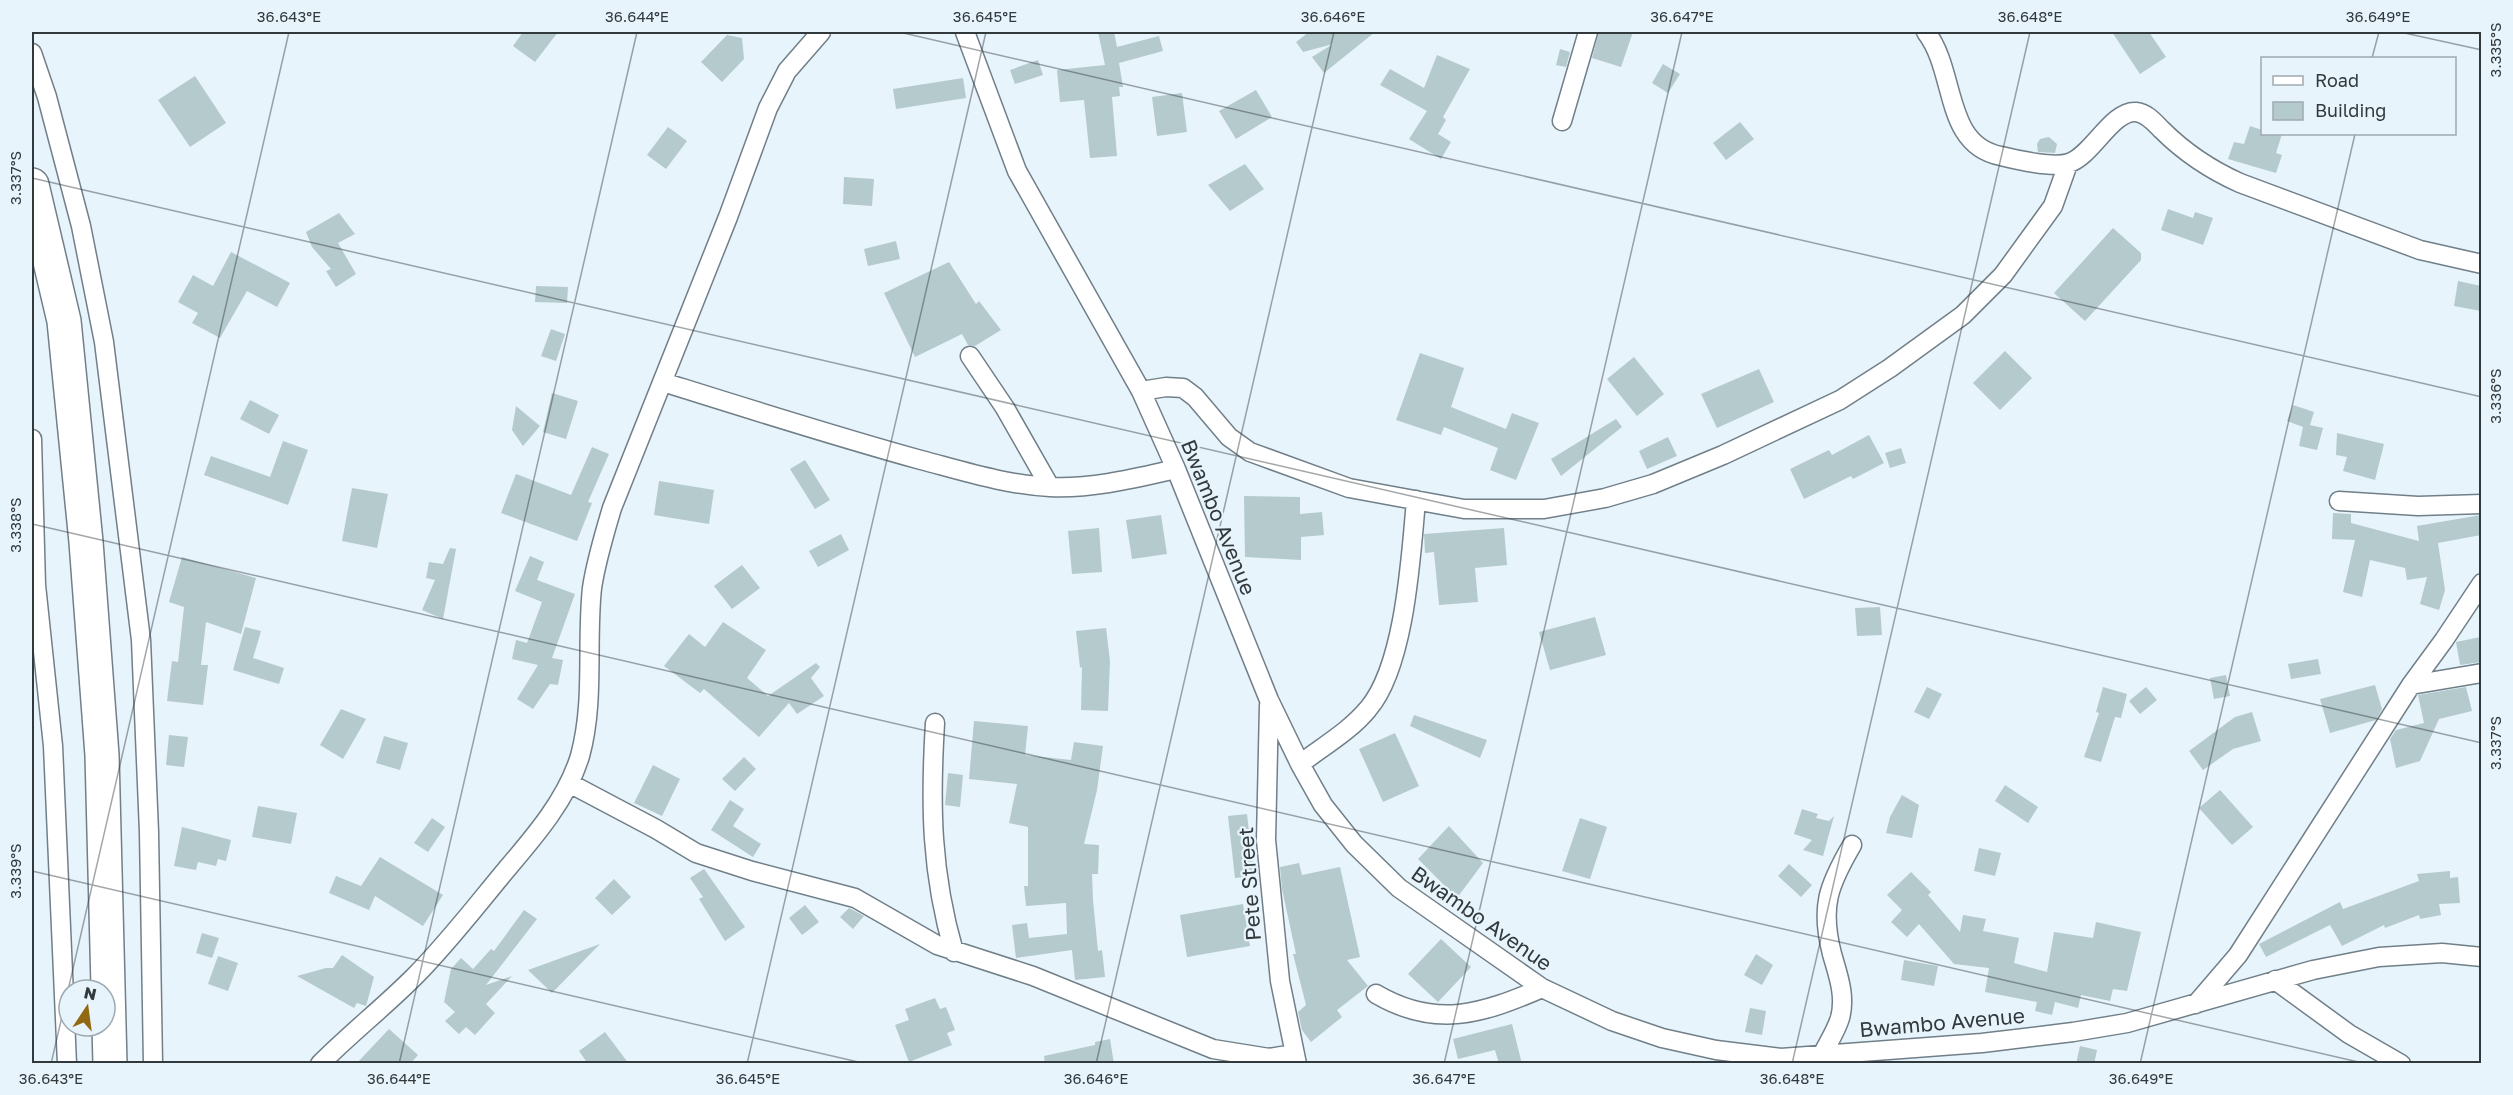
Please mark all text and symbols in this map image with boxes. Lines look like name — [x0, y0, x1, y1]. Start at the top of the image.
text: 36.643°E — [257, 7, 321, 25]
text: 36.644°E — [605, 7, 669, 25]
text: 36.645°E — [953, 7, 1017, 25]
text: 36.646°E — [1301, 7, 1365, 25]
text: 36.647°E — [1650, 7, 1714, 25]
text: 36.648°E — [1998, 7, 2062, 25]
text: 36.649°E — [2346, 7, 2410, 25]
text: 3.335°S — [2486, 23, 2504, 77]
legend — [2261, 57, 2456, 135]
text: Road — [2315, 69, 2359, 91]
text: Building — [2315, 99, 2386, 121]
text: 3.337°S — [6, 151, 24, 205]
text: 3.336°S — [2486, 368, 2504, 424]
street label: Bwambo Avenue — [1176, 435, 1262, 599]
text: 3.338°S — [6, 497, 24, 553]
text: 3.337°S — [2486, 716, 2504, 770]
street label: Pete Street — [1232, 826, 1266, 942]
text: 3.339°S — [6, 843, 24, 899]
street label: Bwambo Avenue — [1407, 860, 1557, 976]
north arrow — [57, 978, 117, 1038]
text: N — [82, 982, 99, 1004]
street label: Bwambo Avenue — [1858, 1002, 2026, 1042]
text: 36.643°E — [19, 1069, 83, 1087]
text: 36.644°E — [367, 1069, 431, 1087]
text: 36.645°E — [716, 1069, 780, 1087]
text: 36.646°E — [1064, 1069, 1128, 1087]
text: 36.647°E — [1412, 1069, 1476, 1087]
text: 36.648°E — [1760, 1069, 1824, 1087]
text: 36.649°E — [2109, 1069, 2173, 1087]

